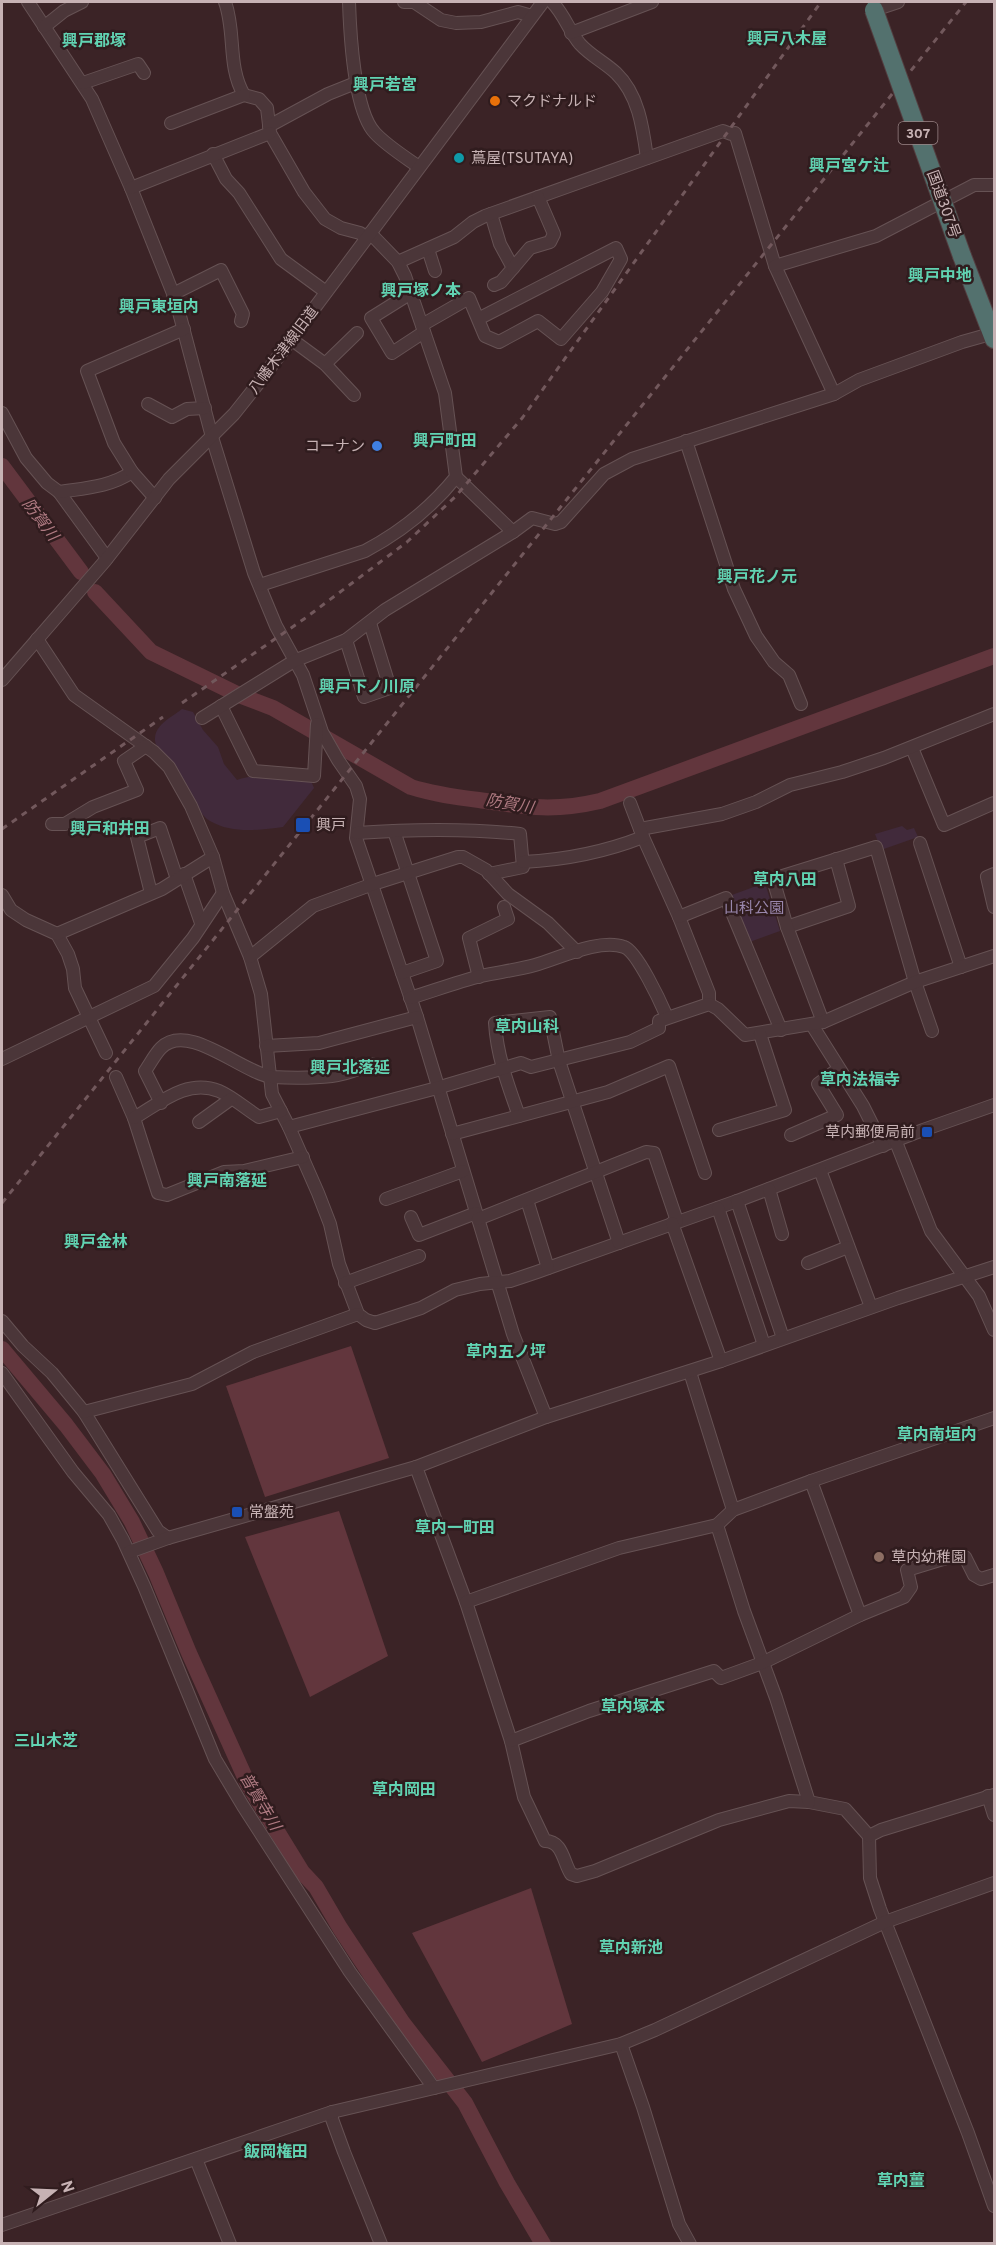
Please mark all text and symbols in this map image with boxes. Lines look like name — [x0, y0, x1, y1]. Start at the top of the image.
district label: 興戸八木屋 — [747, 30, 827, 50]
district label: 興戸郡塚 — [62, 32, 126, 52]
district label: 興戸若宮 — [353, 76, 417, 96]
place label: マクドナルド — [507, 93, 597, 112]
marker: マクドナルド — [488, 94, 502, 108]
road number: 307 — [898, 122, 938, 144]
place label: 蔦屋(TSUTAYA) — [471, 150, 574, 169]
marker: 蔦屋(TSUTAYA) — [452, 151, 466, 165]
district label: 興戸宮ケ辻 — [809, 157, 889, 177]
street label: 国道307号 — [922, 168, 964, 241]
district label: 興戸中地 — [908, 267, 972, 287]
district label: 興戸塚ノ本 — [381, 282, 461, 302]
district label: 興戸東垣内 — [119, 298, 199, 318]
street label: 八幡木津線旧道 — [245, 303, 323, 399]
district label: 興戸町田 — [413, 432, 477, 452]
place label: コーナン — [305, 438, 365, 457]
marker: コーナン — [370, 439, 384, 453]
water label: 防賀川 — [17, 495, 63, 547]
district label: 興戸花ノ元 — [717, 568, 797, 588]
district label: 興戸下ノ川原 — [319, 678, 415, 698]
water label: 防賀川 — [484, 791, 537, 819]
marker: 興戸 — [294, 816, 312, 834]
place label: 興戸 — [316, 817, 346, 836]
district label: 興戸和井田 — [70, 819, 150, 840]
district label: 草内八田 — [753, 871, 817, 891]
park label: 山科公園 — [724, 900, 784, 919]
district label: 草内山科 — [495, 1018, 559, 1038]
district label: 興戸北落延 — [310, 1059, 390, 1079]
district label: 草内法福寺 — [820, 1071, 900, 1091]
place label: 草内郵便局前 — [825, 1124, 915, 1143]
marker: 草内郵便局前 — [920, 1125, 934, 1139]
district label: 興戸南落延 — [187, 1172, 267, 1192]
district label: 興戸金林 — [64, 1233, 128, 1253]
district label: 草内五ノ坪 — [466, 1343, 546, 1363]
district label: 草内南垣内 — [897, 1426, 977, 1446]
place label: 常盤苑 — [249, 1504, 294, 1523]
marker: 常盤苑 — [230, 1505, 244, 1519]
district label: 草内一町田 — [415, 1519, 495, 1539]
place label: 草内幼稚園 — [891, 1549, 966, 1568]
marker: 草内幼稚園 — [872, 1550, 886, 1564]
district label: 草内塚本 — [601, 1698, 665, 1718]
district label: 三山木芝 — [14, 1732, 78, 1752]
water label: 普賢寺川 — [234, 1769, 285, 1836]
district label: 草内岡田 — [372, 1781, 436, 1801]
district label: 草内新池 — [599, 1939, 663, 1959]
district label: 飯岡権田 — [243, 2142, 308, 2163]
north arrow — [24, 2161, 84, 2221]
district label: 草内薑 — [877, 2172, 925, 2192]
text: N — [55, 2178, 78, 2196]

